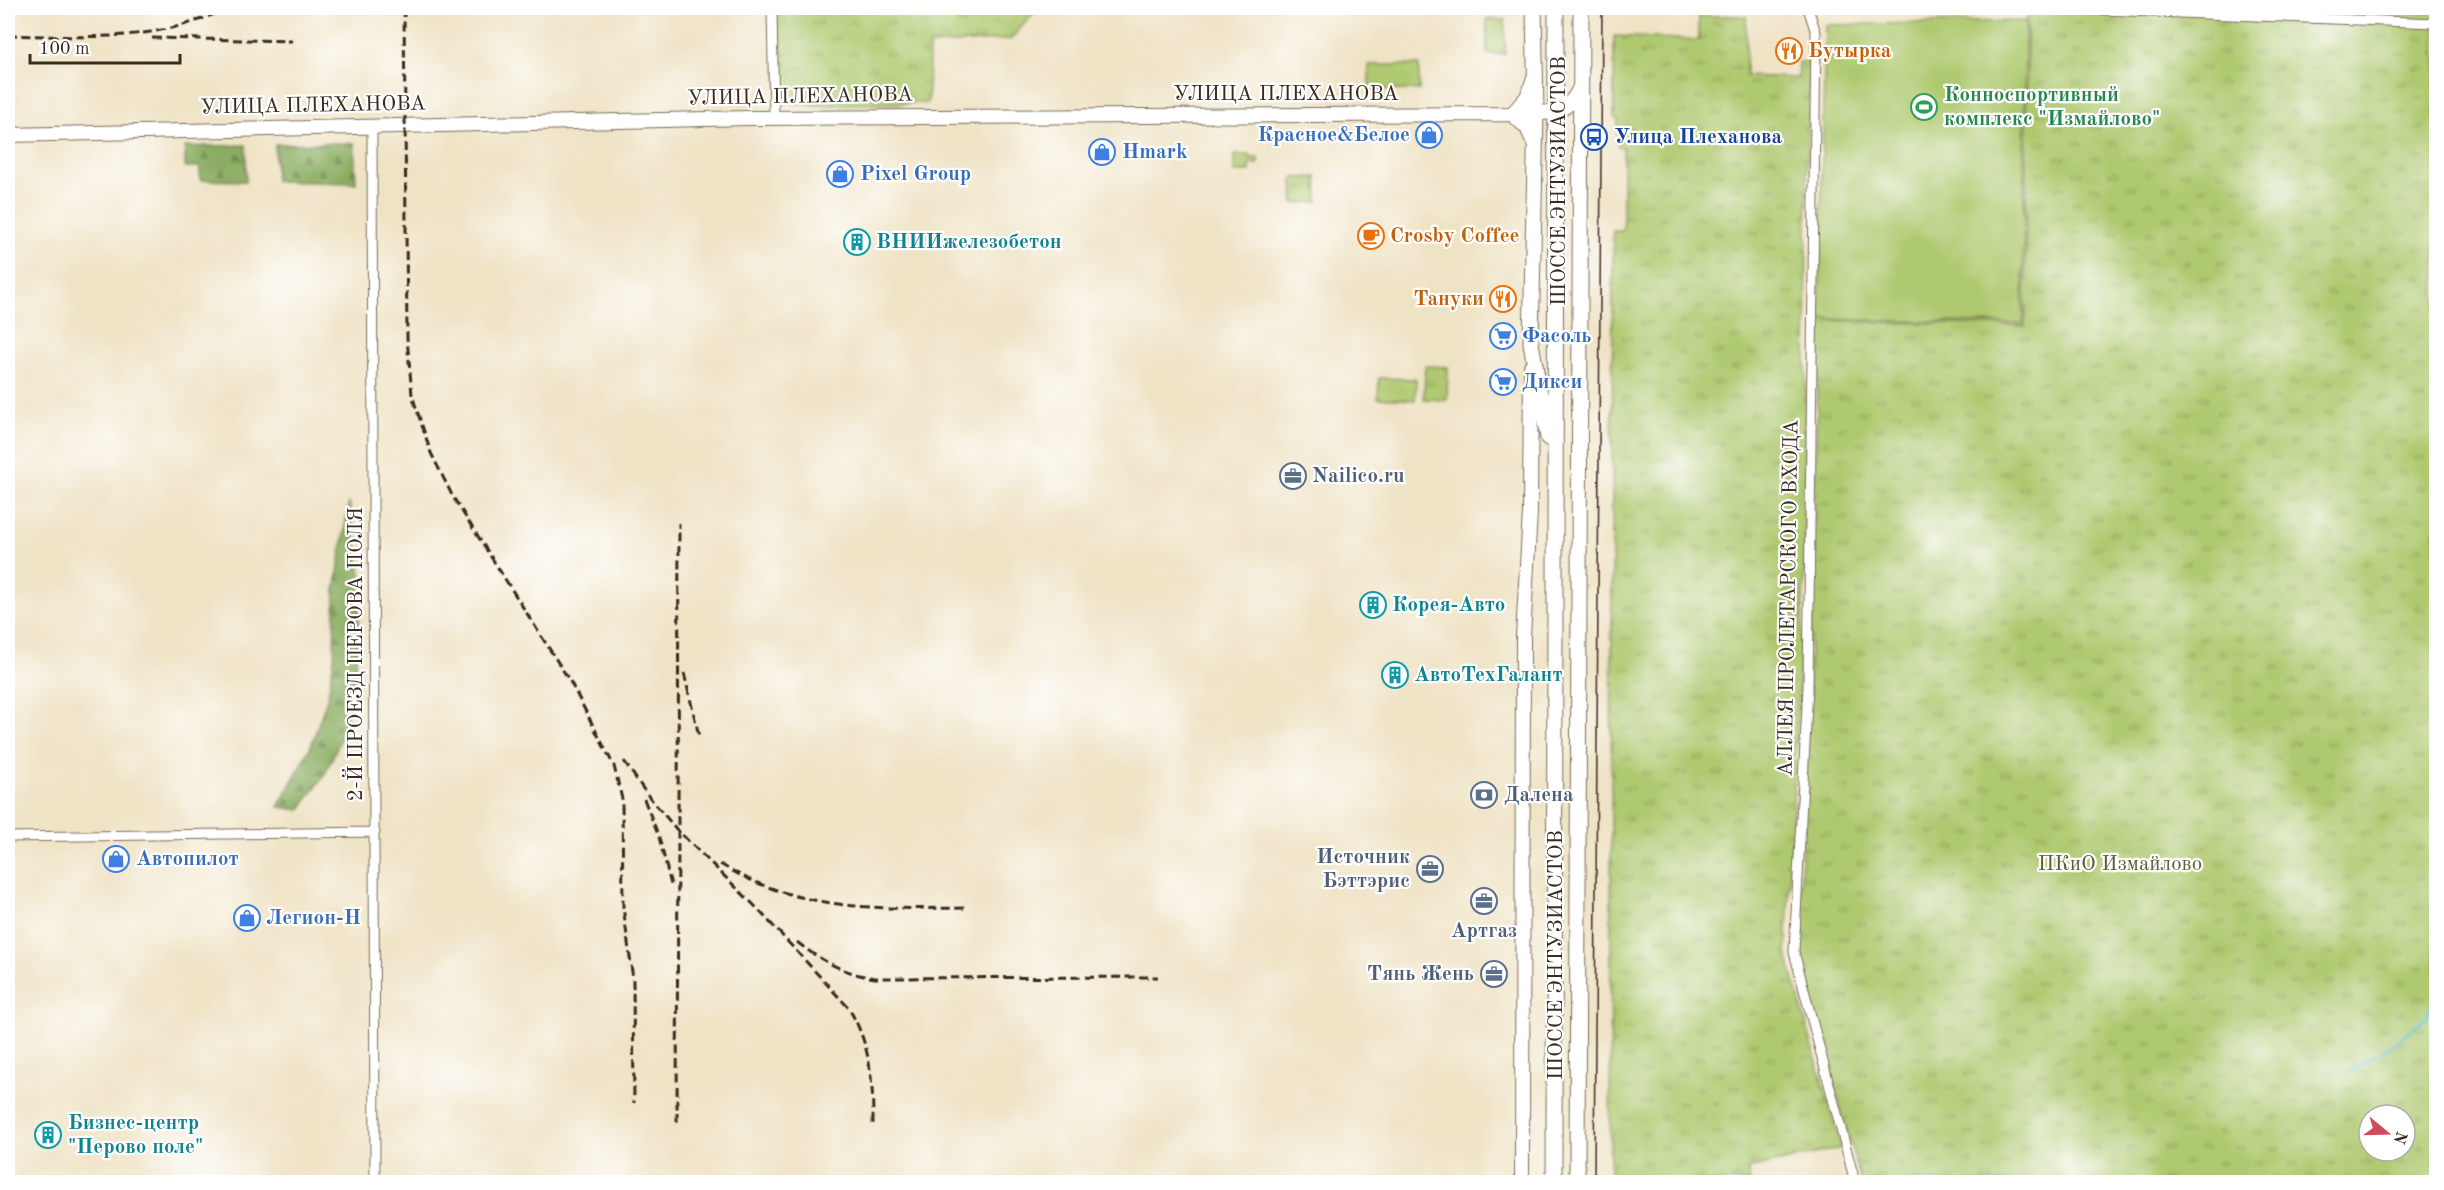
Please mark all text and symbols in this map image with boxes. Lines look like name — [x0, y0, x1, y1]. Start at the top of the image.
scale bar — [30, 27, 180, 65]
restaurant icon: Бутырка — [1774, 36, 1804, 66]
text: 100 m — [39, 40, 90, 58]
place label: Бутырка — [1808, 41, 1892, 62]
street label: ШОССЕ ЭНТУЗИАСТОВ — [1549, 56, 1570, 306]
street label: УЛИЦА ПЛЕХАНОВА — [1173, 84, 1399, 105]
street label: УЛИЦА ПЛЕХАНОВА — [687, 85, 913, 109]
place label: Конноспортивный комплекс "Измайлово" — [1944, 85, 2160, 130]
sports icon: Конноспортивный комплекс "Измайлово" — [1909, 92, 1939, 122]
street label: УЛИЦА ПЛЕХАНОВА — [200, 94, 426, 118]
shop icon: Красное&Белое — [1414, 120, 1444, 150]
bus stop icon: Улица Плеханова — [1579, 122, 1609, 152]
place label: Красное&Белое — [1257, 125, 1410, 146]
place label: Улица Плеханова — [1614, 127, 1782, 148]
shop icon: Hmark — [1087, 137, 1117, 167]
place label: Hmark — [1122, 142, 1188, 163]
shop icon: Pixel Group — [825, 159, 855, 189]
place label: Pixel Group — [860, 164, 971, 185]
cafe icon: Crosby Coffee — [1356, 221, 1386, 251]
place label: Crosby Coffee — [1390, 226, 1520, 247]
building icon: ВНИИжелезобетон — [842, 227, 872, 257]
place label: ВНИИжелезобетон — [876, 232, 1062, 253]
restaurant icon: Тануки — [1488, 284, 1518, 314]
place label: Тануки — [1413, 289, 1484, 310]
supermarket icon: Фасоль — [1488, 321, 1518, 351]
place label: Фасоль — [1522, 326, 1592, 347]
supermarket icon: Дикси — [1488, 367, 1518, 397]
place label: Дикси — [1522, 372, 1582, 393]
street label: АЛЛЕЯ ПРОЛЕТАРСКОГО ВХОДА — [1775, 419, 1803, 777]
office icon: Nailico.ru — [1278, 461, 1308, 491]
place label: Nailico.ru — [1312, 466, 1405, 487]
street label: 2-Й ПРОЕЗД ПЕРОВА ПОЛЯ — [341, 507, 367, 801]
building icon: Корея-Авто — [1358, 590, 1388, 620]
place label: Корея-Авто — [1392, 595, 1505, 616]
building icon: АвтоТехГалант — [1380, 660, 1410, 690]
place label: АвтоТехГалант — [1414, 665, 1563, 686]
bank icon: Далена — [1469, 780, 1499, 810]
place label: Далена — [1504, 785, 1574, 806]
street label: ШОССЕ ЭНТУЗИАСТОВ — [1546, 830, 1567, 1080]
shop icon: Автопилот — [101, 844, 131, 874]
place label: Источник Бэттэрис — [1316, 847, 1410, 892]
place label: Автопилот — [136, 849, 239, 870]
office icon: Источник Бэттэрис — [1415, 854, 1445, 884]
park label: ПКиО Измайлово — [2038, 854, 2202, 875]
office icon: Артгаз — [1469, 886, 1499, 916]
shop icon: Легион-Н — [232, 903, 262, 933]
place label: Легион-Н — [266, 908, 361, 929]
place label: Артгаз — [1451, 921, 1517, 942]
office icon: Тянь Жень — [1479, 959, 1509, 989]
place label: Тянь Жень — [1367, 964, 1474, 985]
north arrow — [2357, 1103, 2417, 1163]
place label: Бизнес-центр "Перово поле" — [68, 1113, 203, 1158]
building icon: Бизнес-центр "Перово поле" — [33, 1120, 63, 1150]
text: N — [2389, 1129, 2409, 1146]

